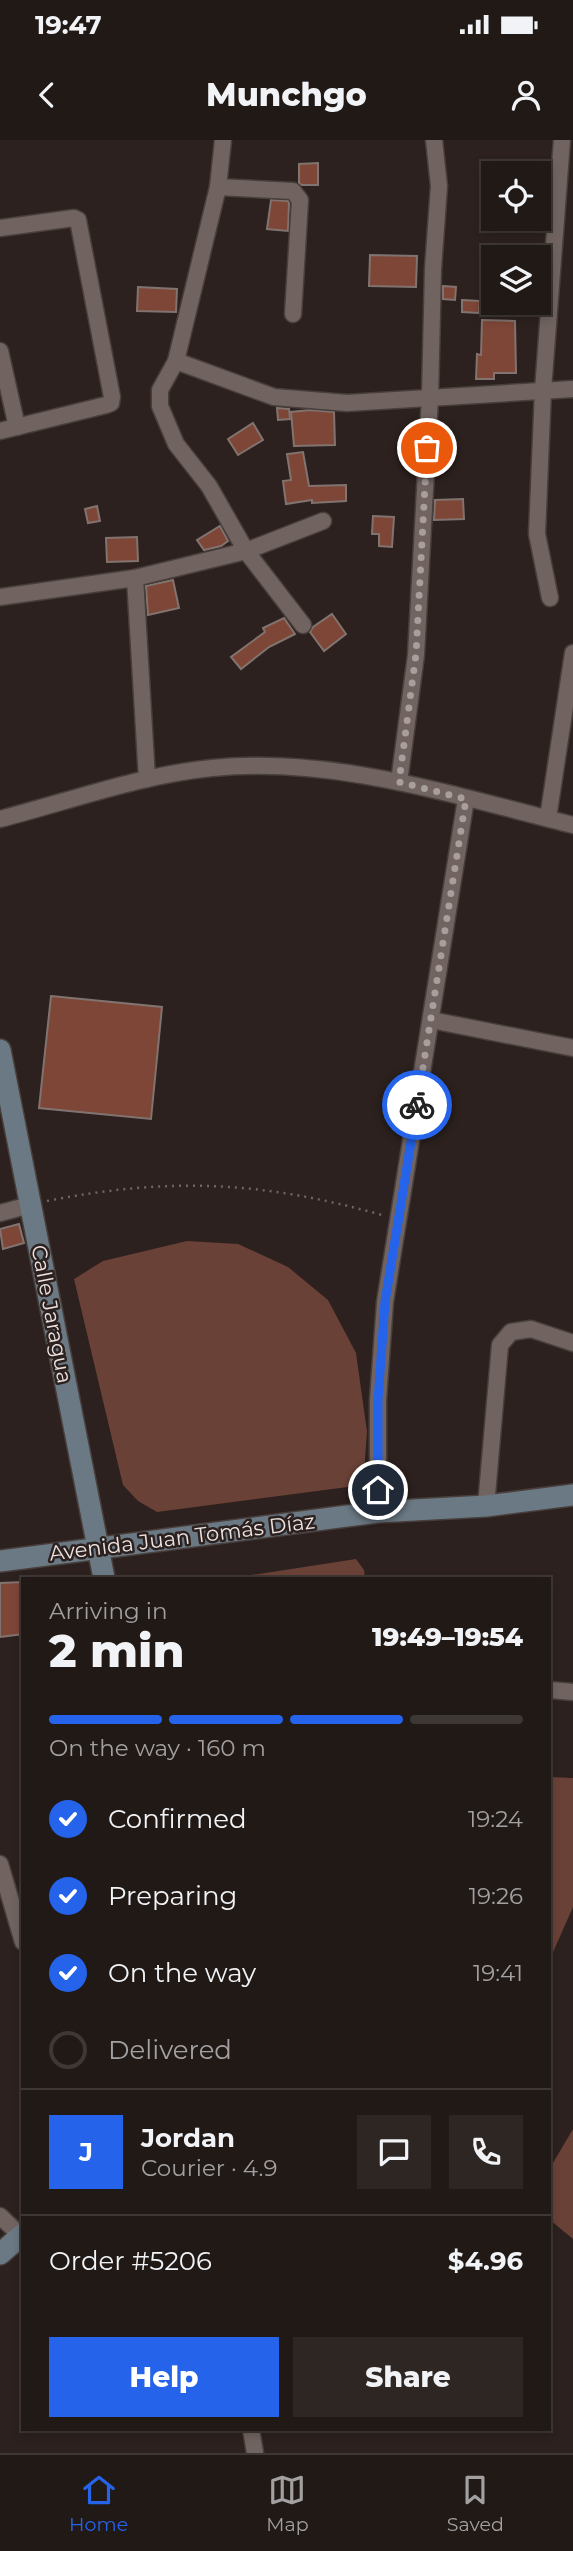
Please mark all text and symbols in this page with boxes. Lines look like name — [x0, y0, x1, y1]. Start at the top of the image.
text: 19:47 — [35, 9, 102, 41]
text: Munchgo — [206, 75, 367, 114]
icon: back — [28, 76, 66, 114]
icon: person — [507, 76, 545, 114]
map controls — [481, 161, 551, 315]
button: locate — [481, 161, 551, 231]
button: layers — [481, 245, 551, 315]
pin — [397, 418, 457, 478]
icon: bag — [408, 429, 446, 467]
courier — [382, 1070, 452, 1140]
icon: bike — [398, 1086, 436, 1124]
street label: Calle Jaragua — [26, 1243, 78, 1385]
pin — [348, 1460, 408, 1520]
icon: home — [359, 1471, 397, 1509]
street label: Avenida Juan Tomás Díaz — [48, 1508, 316, 1566]
text: Arriving in — [49, 1597, 168, 1625]
text: 19:49–19:54 — [372, 1621, 523, 1653]
text: 2 min — [49, 1622, 184, 1679]
text: On the way · 160 m — [49, 1734, 266, 1762]
icon: check — [49, 1800, 87, 1838]
text: Confirmed — [108, 1803, 247, 1835]
text: 19:24 — [468, 1805, 523, 1833]
icon: check — [49, 1877, 87, 1915]
text: Preparing — [108, 1880, 237, 1912]
text: 19:26 — [469, 1882, 523, 1910]
icon: check — [49, 1954, 87, 1992]
text: On the way — [108, 1957, 256, 1989]
text: 19:41 — [473, 1959, 523, 1987]
text: Delivered — [108, 2034, 232, 2066]
button: chat — [357, 2115, 431, 2189]
button: phone — [449, 2115, 523, 2189]
text: Jordan — [141, 2122, 235, 2154]
text: J — [79, 2136, 93, 2168]
text: Courier · 4.9 — [141, 2154, 277, 2182]
text: Order #5206 — [49, 2245, 212, 2277]
text: $4.96 — [448, 2245, 523, 2277]
button: Help — [49, 2337, 279, 2417]
button: Share — [293, 2337, 523, 2417]
tab: Home — [69, 2471, 128, 2536]
tab: Map — [266, 2471, 309, 2536]
tab: Saved — [447, 2471, 504, 2536]

